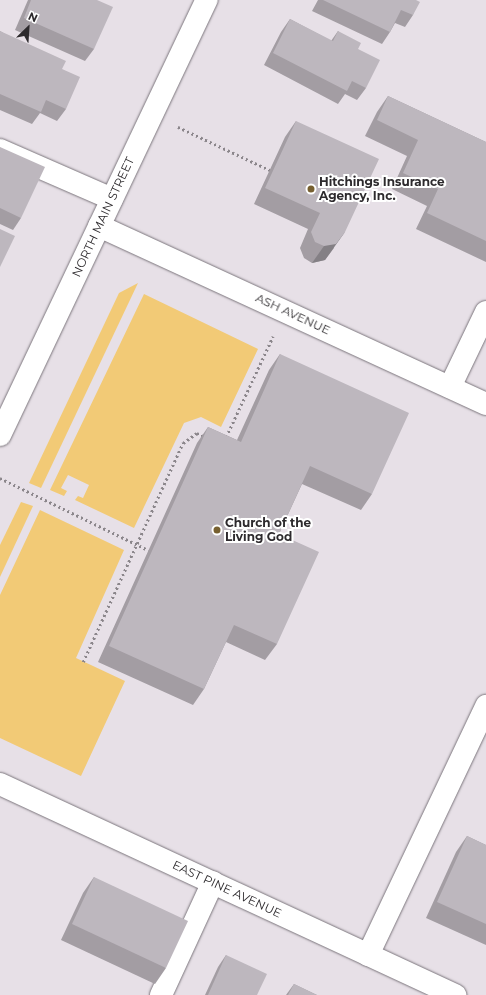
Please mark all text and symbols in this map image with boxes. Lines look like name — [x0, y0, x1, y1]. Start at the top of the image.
north arrow — [8, 8, 48, 48]
text: N — [26, 9, 40, 25]
street label: NORTH MAIN STREET — [69, 155, 137, 279]
place label: Hitchings Insurance Agency, Inc. — [319, 175, 445, 203]
marker: Hitchings Insurance Agency, Inc. — [306, 184, 316, 194]
street label: ASH AVENUE — [253, 290, 333, 338]
place label: Church of the Living God — [225, 516, 311, 544]
marker: Church of the Living God — [212, 525, 222, 535]
street label: EAST PINE AVENUE — [170, 857, 284, 921]

